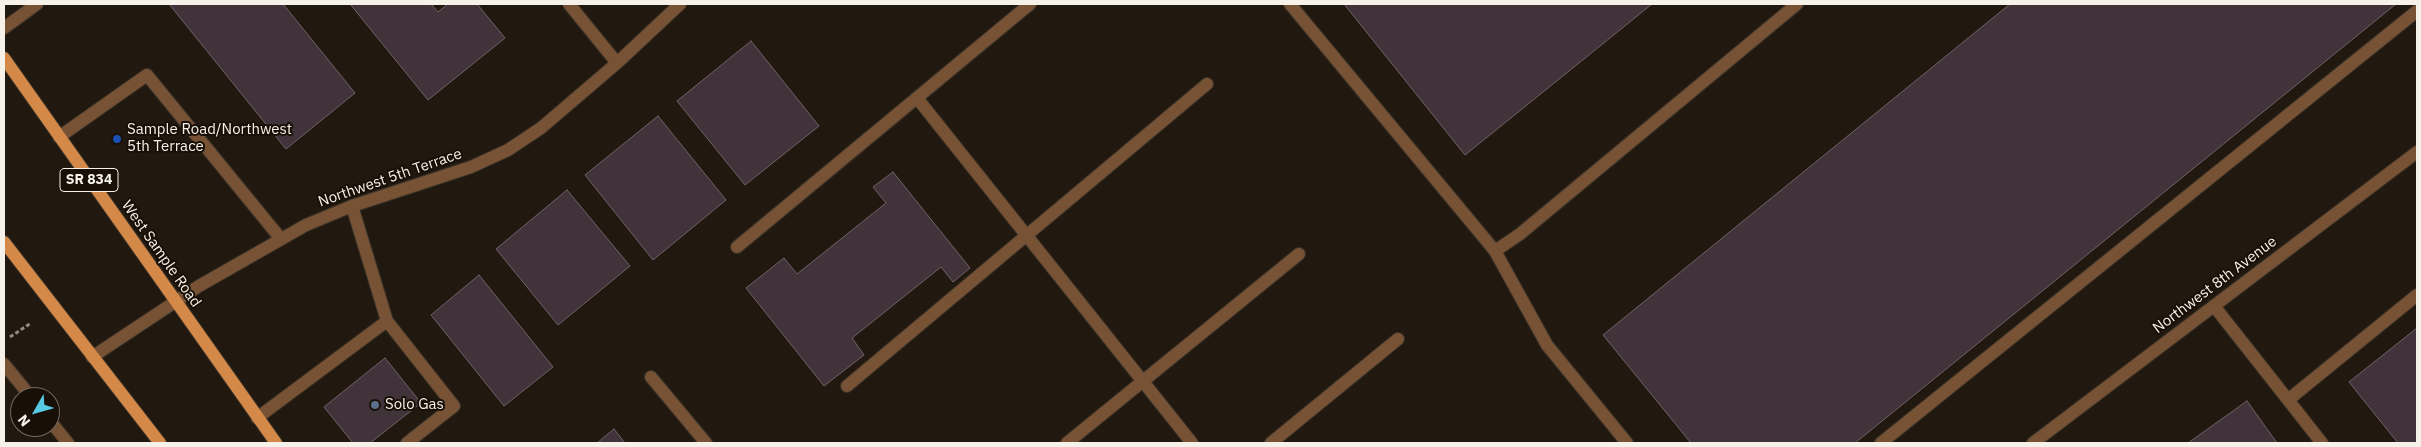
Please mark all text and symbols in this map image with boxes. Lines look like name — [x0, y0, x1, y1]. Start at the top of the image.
place label: Sample Road/Northwest 5th Terrace — [127, 121, 292, 156]
marker: Sample Road/Northwest 5th Terrace — [111, 133, 123, 145]
street label: Northwest 5th Terrace — [316, 145, 464, 211]
road number: SR 834 — [60, 168, 118, 192]
street label: West Sample Road — [117, 197, 205, 311]
street label: Northwest 8th Avenue — [2150, 233, 2280, 337]
north arrow — [10, 387, 60, 437]
place label: Solo Gas — [385, 396, 444, 414]
marker: Solo Gas — [369, 399, 381, 411]
text: N — [14, 411, 34, 430]

